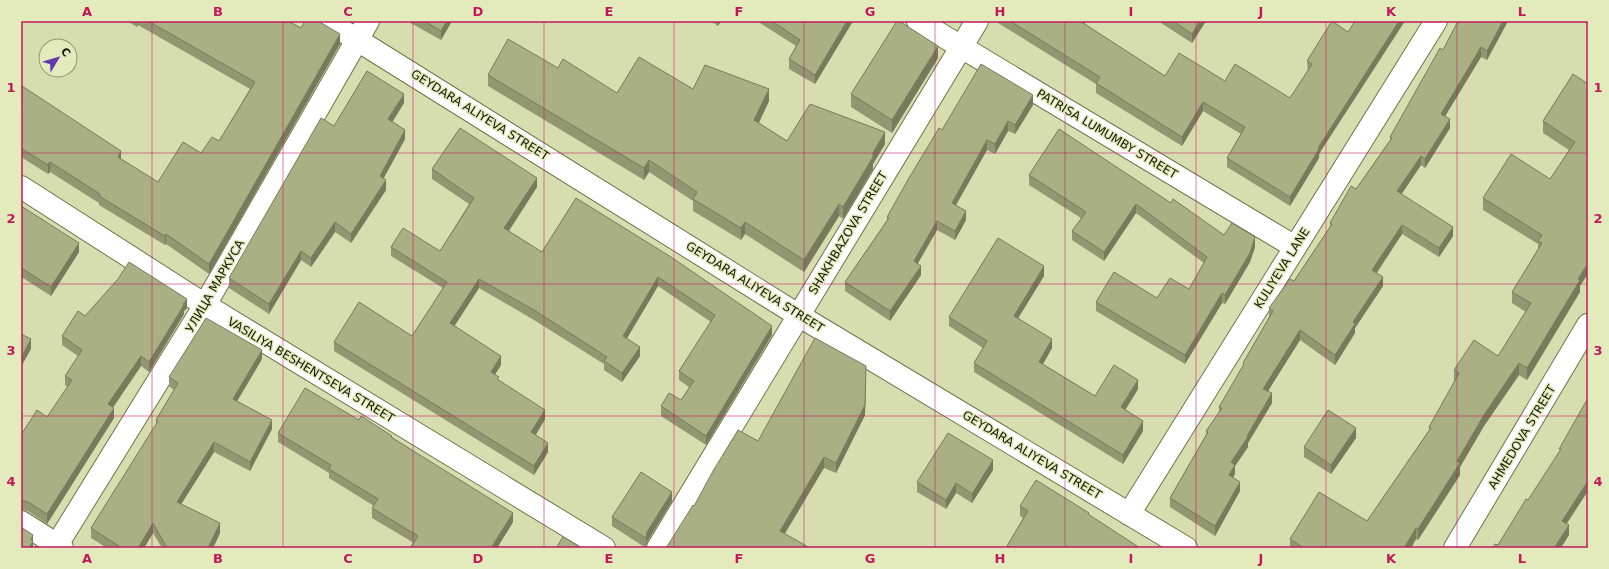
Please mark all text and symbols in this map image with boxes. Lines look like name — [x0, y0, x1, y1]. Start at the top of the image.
text: A — [82, 4, 92, 19]
text: B — [213, 4, 223, 19]
text: C — [343, 4, 353, 19]
text: D — [473, 4, 484, 19]
text: E — [605, 4, 613, 19]
text: F — [735, 4, 743, 19]
text: G — [865, 4, 875, 19]
text: H — [995, 4, 1005, 19]
text: I — [1129, 4, 1133, 19]
text: J — [1258, 4, 1263, 19]
text: K — [1386, 4, 1397, 19]
text: L — [1518, 4, 1526, 19]
north arrow — [38, 38, 78, 78]
text: С — [58, 45, 73, 59]
street label: GEYDARA ALIYEVA STREET — [408, 67, 552, 164]
text: 1 — [6, 80, 16, 95]
text: 1 — [1593, 80, 1603, 95]
street label: PATRISA LUMUMBY STREET — [1034, 86, 1180, 182]
street label: SHAKHBAZOVA STREET — [806, 168, 891, 297]
text: 2 — [6, 211, 16, 226]
text: 2 — [1593, 211, 1603, 226]
street label: KULIYEVA LANE — [1252, 225, 1312, 311]
street label: УЛИЦА МАРКУСА — [183, 236, 248, 335]
street label: GEYDARA ALIYEVA STREET — [683, 239, 827, 336]
street label: VASILIYA BESHENTSEVA STREET — [225, 314, 398, 426]
text: 3 — [6, 343, 16, 358]
text: 3 — [1593, 343, 1603, 358]
street label: AHMEDOVA STREET — [1485, 382, 1559, 492]
street label: GEYDARA ALIYEVA STREET — [960, 408, 1105, 503]
text: 4 — [6, 474, 16, 489]
text: 4 — [1593, 474, 1603, 489]
text: A — [82, 551, 92, 566]
text: B — [213, 551, 223, 566]
text: C — [343, 551, 353, 566]
text: D — [473, 551, 484, 566]
text: E — [605, 551, 613, 566]
text: F — [735, 551, 743, 566]
text: G — [865, 551, 875, 566]
text: H — [995, 551, 1005, 566]
text: I — [1129, 551, 1133, 566]
text: J — [1258, 551, 1263, 566]
text: K — [1386, 551, 1397, 566]
text: L — [1518, 551, 1526, 566]

